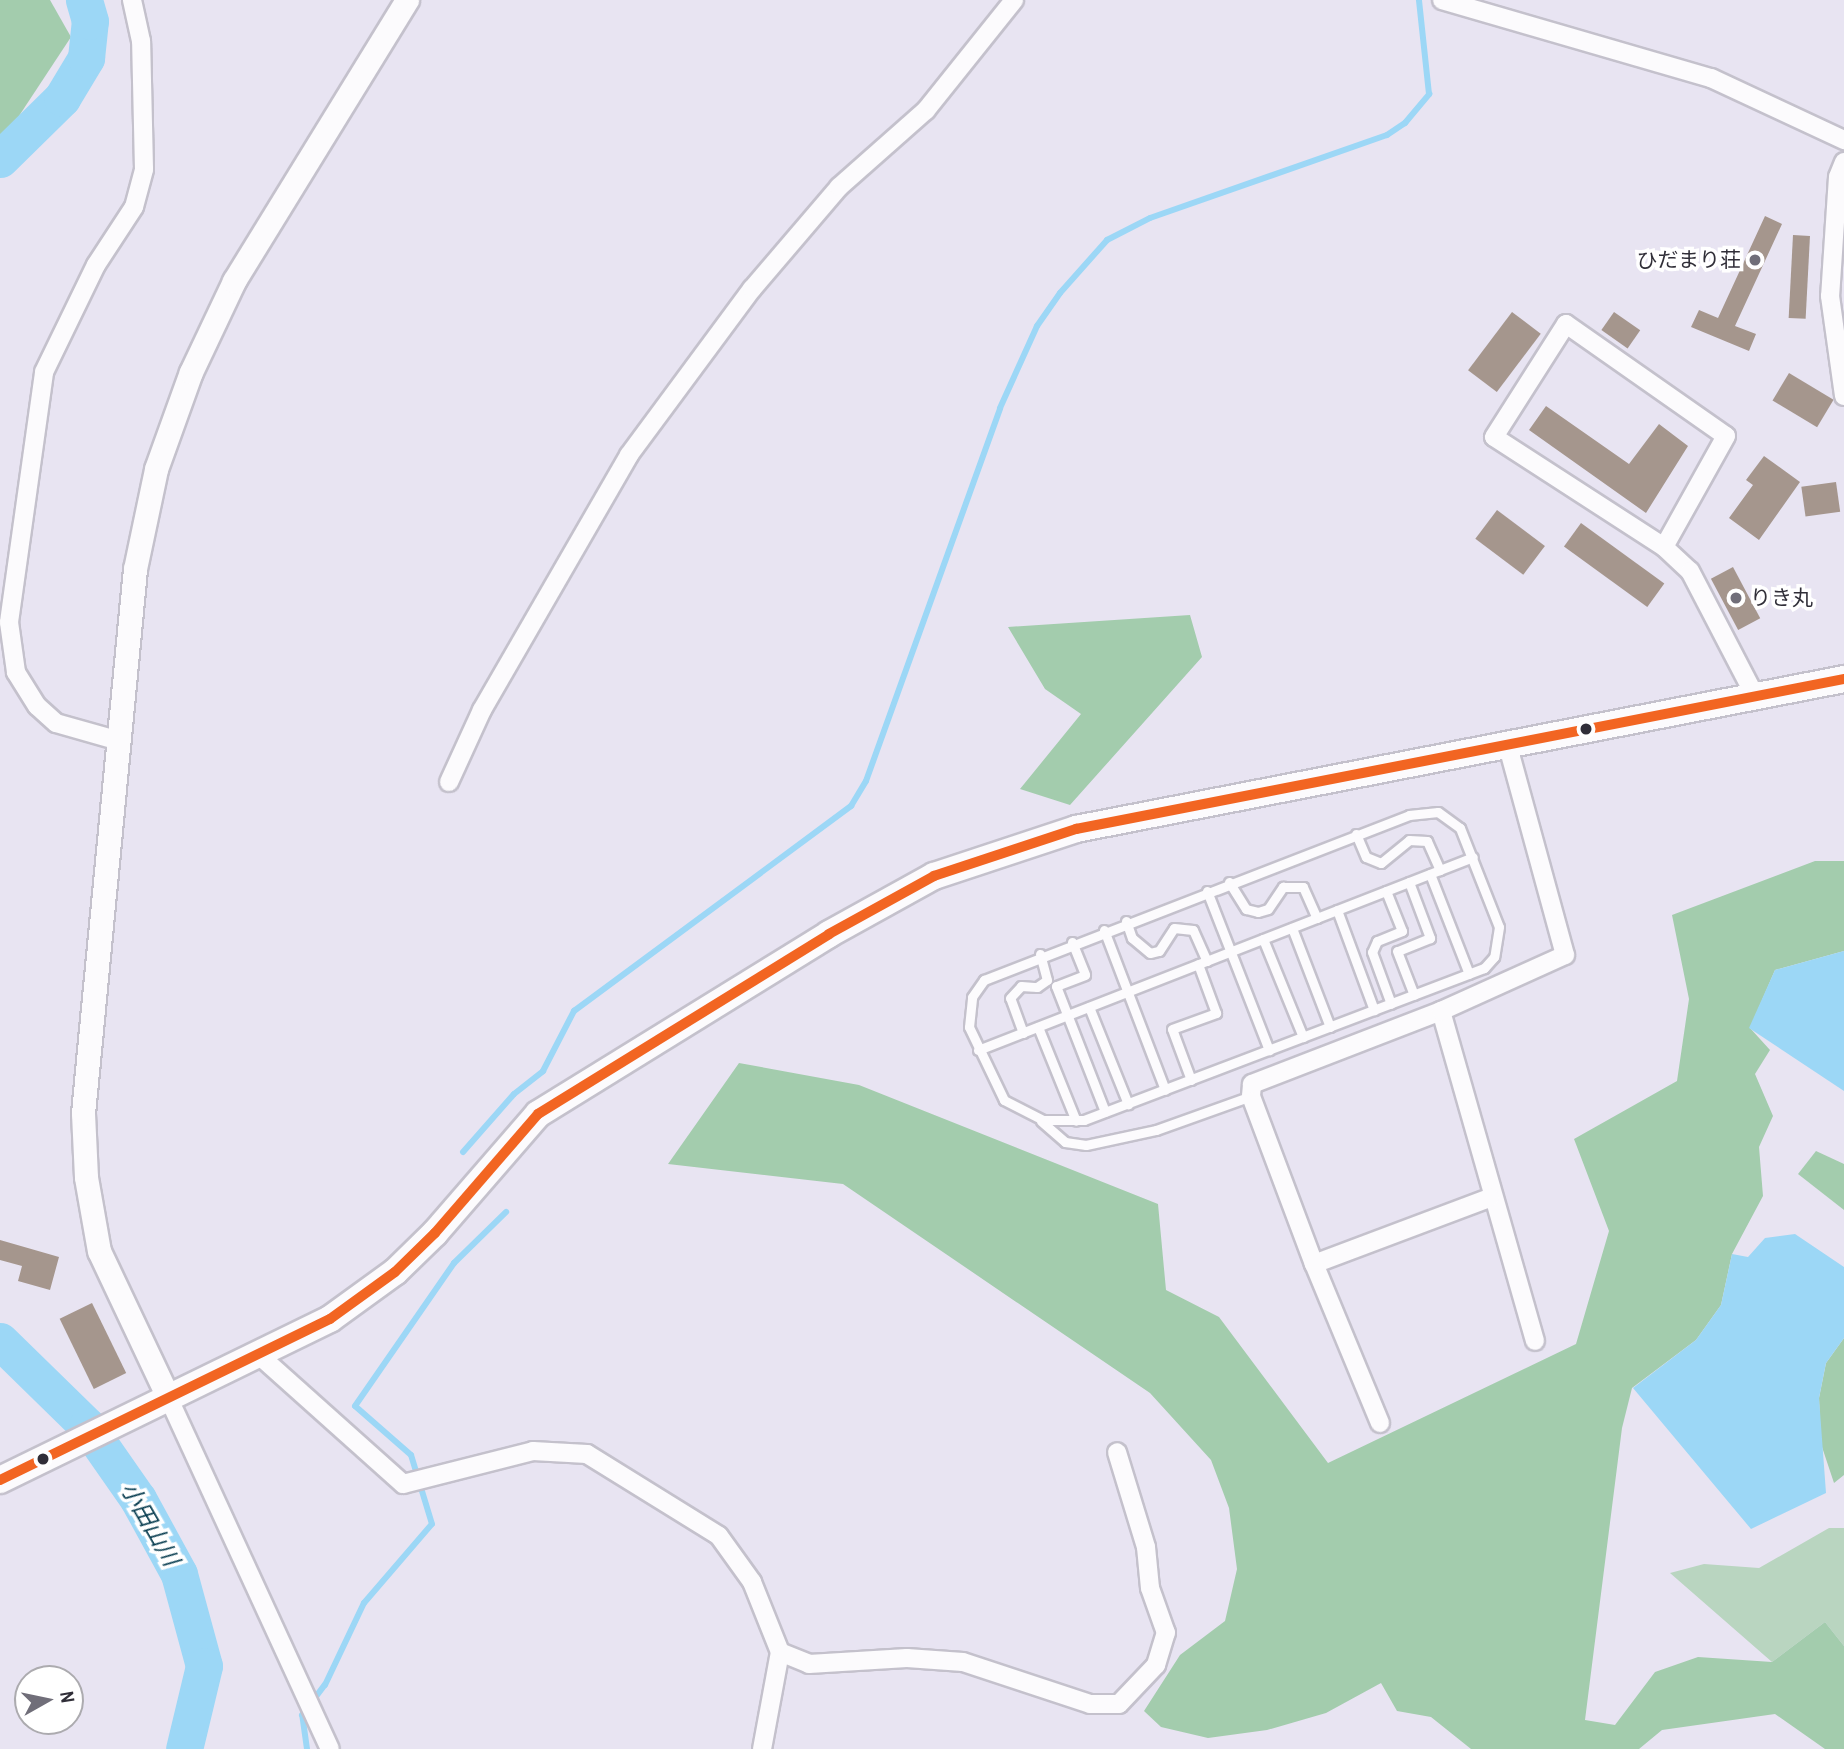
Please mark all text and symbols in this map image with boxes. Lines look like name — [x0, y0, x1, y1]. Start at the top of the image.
place label: ひだまり荘 — [1636, 247, 1741, 273]
marker: ひだまり荘 — [1747, 252, 1763, 268]
place label: りき丸 — [1750, 585, 1813, 611]
marker: りき丸 — [1728, 590, 1744, 606]
unlabelled marker — [1579, 722, 1593, 736]
unlabelled marker — [36, 1452, 50, 1466]
water label: 小田山川 — [115, 1477, 185, 1571]
north arrow — [14, 1665, 84, 1735]
text: N — [54, 1689, 81, 1705]

